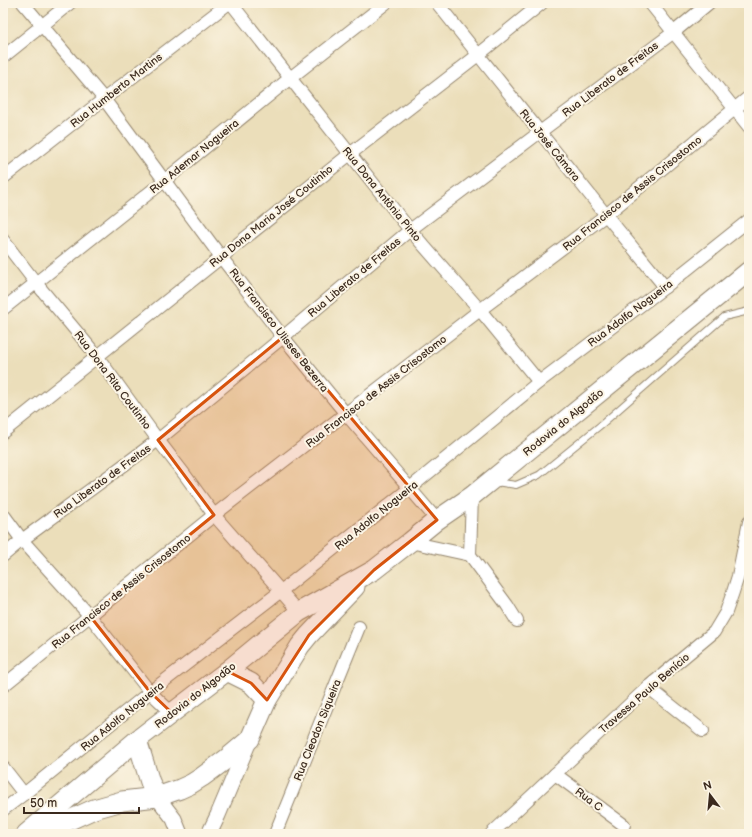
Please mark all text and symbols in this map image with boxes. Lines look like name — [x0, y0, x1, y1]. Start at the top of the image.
street label: Rua Liberato de Freitas — [560, 39, 661, 120]
street label: Rua Humberto Martins — [68, 50, 165, 130]
street label: Rua José Câmara — [517, 107, 583, 184]
street label: Rua Ademar Nogueira — [147, 116, 241, 196]
street label: Rua Francisco de Assis Crisostomo — [560, 133, 704, 253]
street label: Rua Dona Antônia Pinto — [339, 144, 424, 244]
street label: Rua Dona Maria José Coutinho — [207, 163, 336, 270]
street label: Rua Liberato de Freitas — [305, 234, 404, 320]
street label: Rua Francisco Ulisses Bezerra — [226, 266, 331, 395]
street label: Rua Adolfo Nogueira — [585, 277, 675, 350]
street label: Rua Dona Rita Coutinho — [71, 329, 154, 432]
street label: Rua Francisco de Assis Crisostomo — [303, 332, 449, 450]
street label: Rodovia do Algodão — [520, 386, 606, 459]
street label: Rua Liberato de Freitas — [51, 441, 154, 521]
street label: Rua Adolfo Nogueira — [332, 478, 420, 553]
street label: Rua Francisco de Assis Crisostomo — [49, 531, 193, 651]
street label: Travessa Paulo Benício — [596, 650, 692, 736]
street label: Rodovia do Algodão — [152, 660, 239, 731]
street label: Rua Cleodon Siqueira — [291, 677, 344, 783]
street label: Rua Adolfo Nogueira — [78, 679, 166, 754]
north arrow — [690, 775, 730, 815]
text: N — [702, 778, 713, 793]
street label: Rua C — [572, 785, 605, 814]
scale bar — [24, 789, 139, 815]
text: 50 m — [30, 796, 57, 811]

